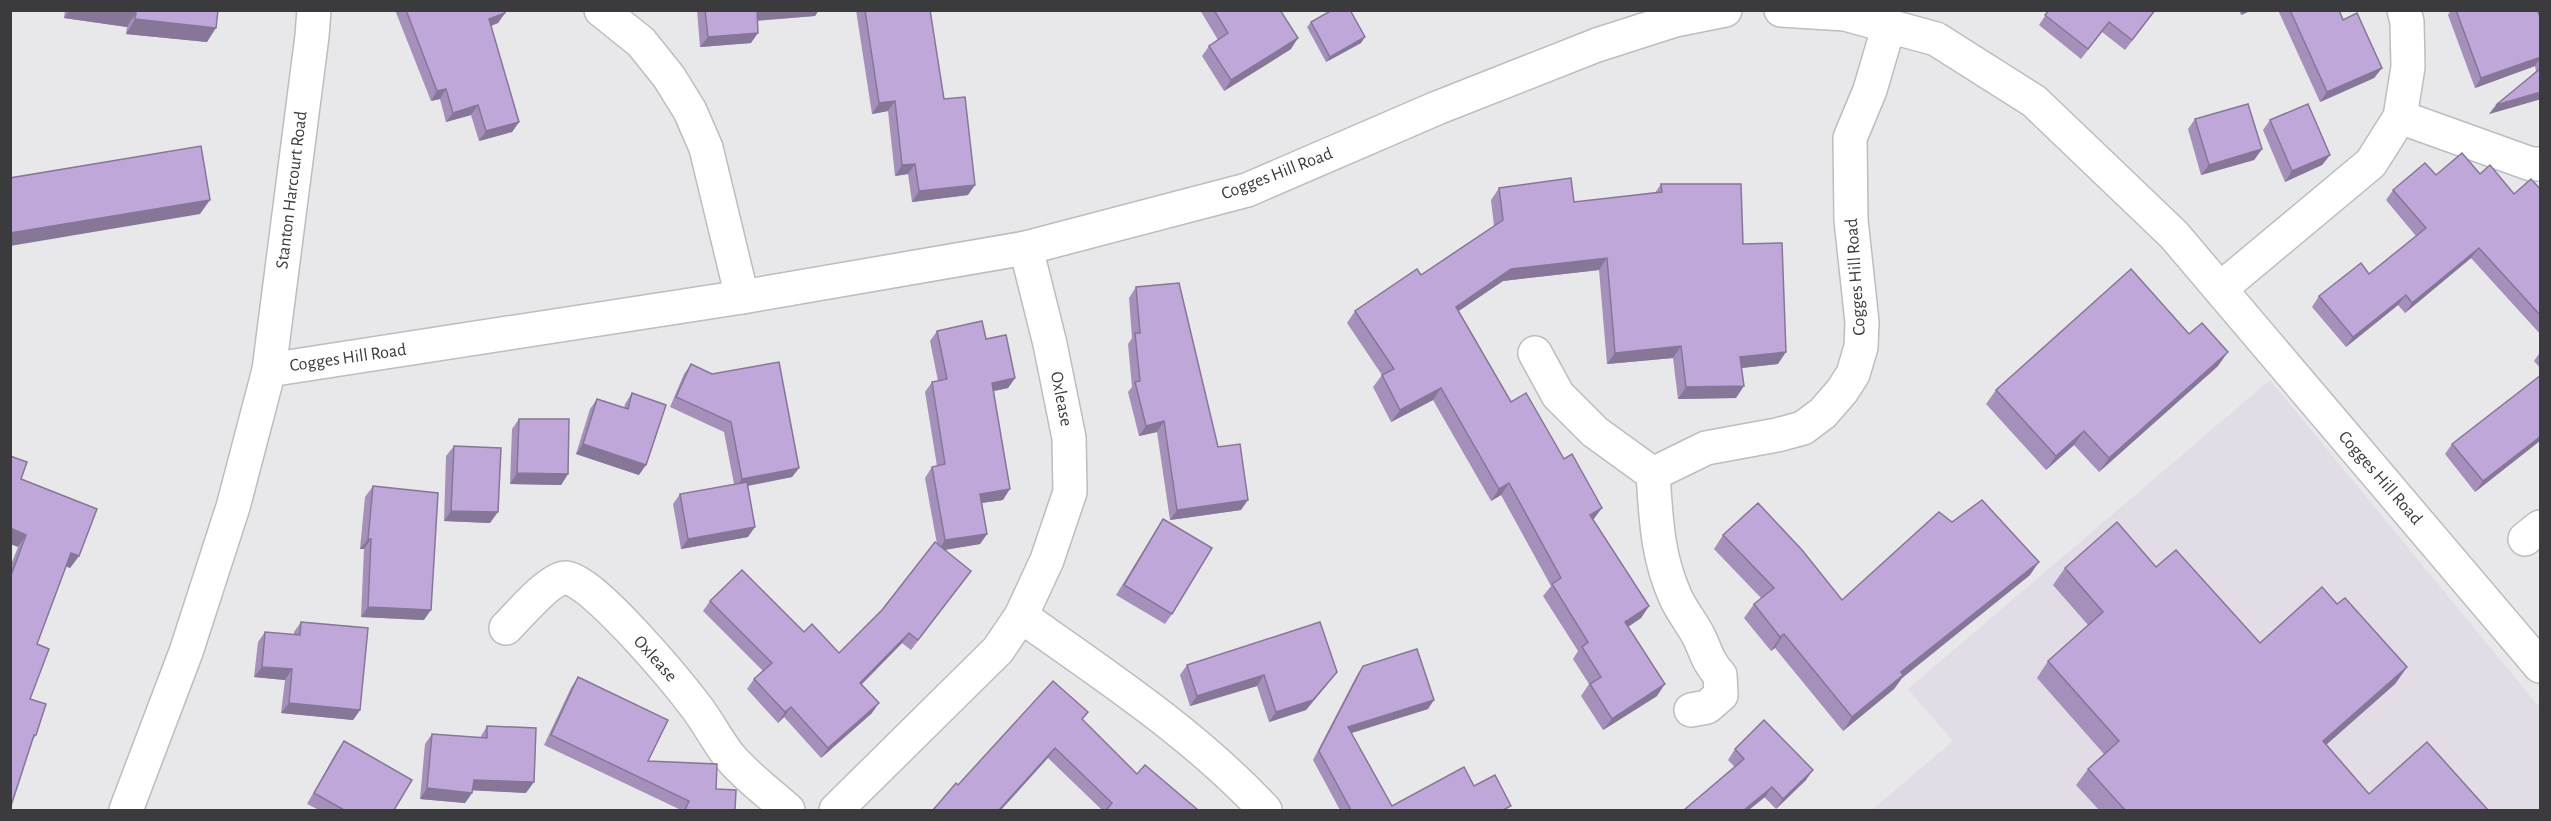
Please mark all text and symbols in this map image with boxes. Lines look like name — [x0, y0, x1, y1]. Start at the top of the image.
street label: Stanton Harcourt Road — [273, 110, 311, 270]
street label: Cogges Hill Road — [1219, 145, 1335, 203]
street label: Cogges Hill Road — [1843, 218, 1869, 336]
street label: Cogges Hill Road — [288, 341, 408, 375]
street label: Oxlease — [1047, 370, 1075, 428]
street label: Cogges Hill Road — [2335, 428, 2425, 528]
street label: Oxlease — [630, 632, 680, 686]

